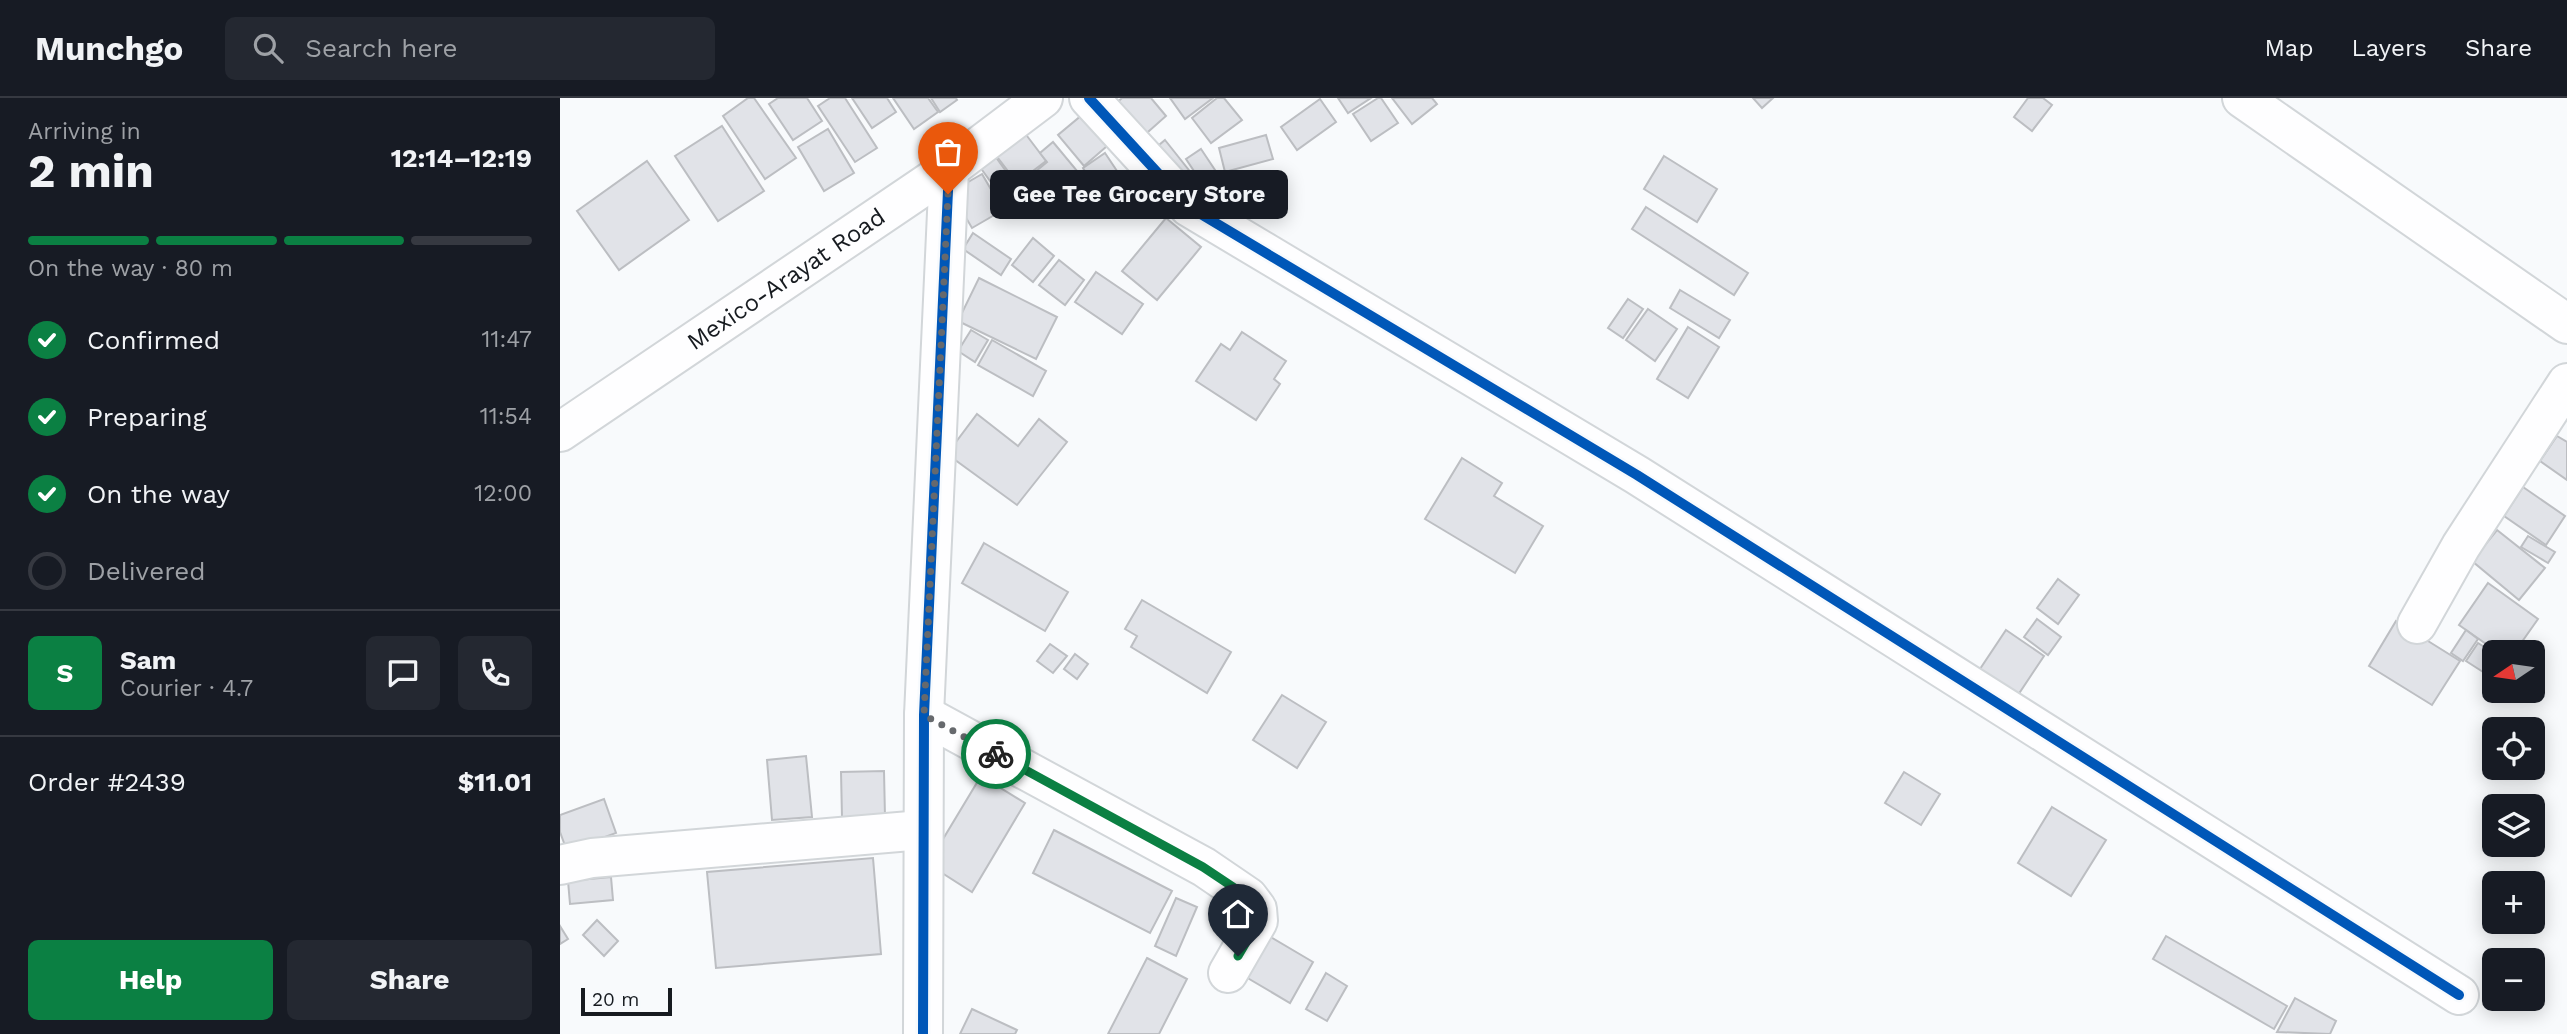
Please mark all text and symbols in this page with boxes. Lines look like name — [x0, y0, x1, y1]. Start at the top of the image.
search box — [225, 17, 715, 80]
text: Munchgo — [35, 29, 183, 68]
icon: search — [249, 29, 287, 67]
text: Search here — [305, 33, 458, 63]
text: Map — [2265, 34, 2313, 62]
text: Layers — [2351, 34, 2427, 62]
text: Share — [2465, 34, 2532, 62]
text: Arriving in — [28, 118, 141, 145]
pin — [918, 122, 978, 194]
icon: bag — [929, 133, 967, 171]
text: 12:14–12:19 — [391, 143, 532, 173]
text: 2 min — [28, 144, 154, 198]
callout: Gee Tee Grocery Store — [990, 170, 1288, 218]
text: Gee Tee Grocery Store — [1013, 181, 1265, 208]
street label: Mexico-Arayat Road — [682, 202, 890, 356]
text: On the way · 80 m — [28, 255, 233, 282]
icon: check — [28, 321, 66, 359]
text: Confirmed — [87, 325, 220, 355]
text: 11:47 — [481, 326, 532, 353]
icon: check — [28, 398, 66, 436]
text: Preparing — [87, 402, 207, 432]
text: 11:54 — [480, 403, 532, 430]
icon: check — [28, 475, 66, 513]
text: On the way — [87, 479, 230, 509]
text: 12:00 — [474, 480, 532, 507]
text: Delivered — [87, 556, 206, 586]
button: chat — [366, 636, 440, 710]
button: phone — [458, 636, 532, 710]
north arrow — [2482, 640, 2544, 704]
map controls — [2482, 640, 2545, 1011]
text: Sam — [120, 645, 176, 675]
text: S — [57, 658, 73, 688]
text: Courier · 4.7 — [120, 675, 253, 702]
button: locate — [2482, 717, 2545, 780]
courier — [961, 719, 1031, 789]
icon: bike — [977, 735, 1015, 773]
text: Order #2439 — [28, 767, 186, 797]
text: $11.01 — [458, 767, 532, 797]
button: layers — [2482, 794, 2545, 857]
button: + — [2482, 871, 2545, 934]
pin — [1208, 884, 1268, 956]
icon: home — [1219, 895, 1257, 933]
button: Help — [28, 940, 273, 1020]
button: Share — [287, 940, 532, 1020]
button: − — [2482, 948, 2545, 1011]
scale bar — [581, 985, 672, 1017]
text: 20 m — [592, 988, 639, 1011]

